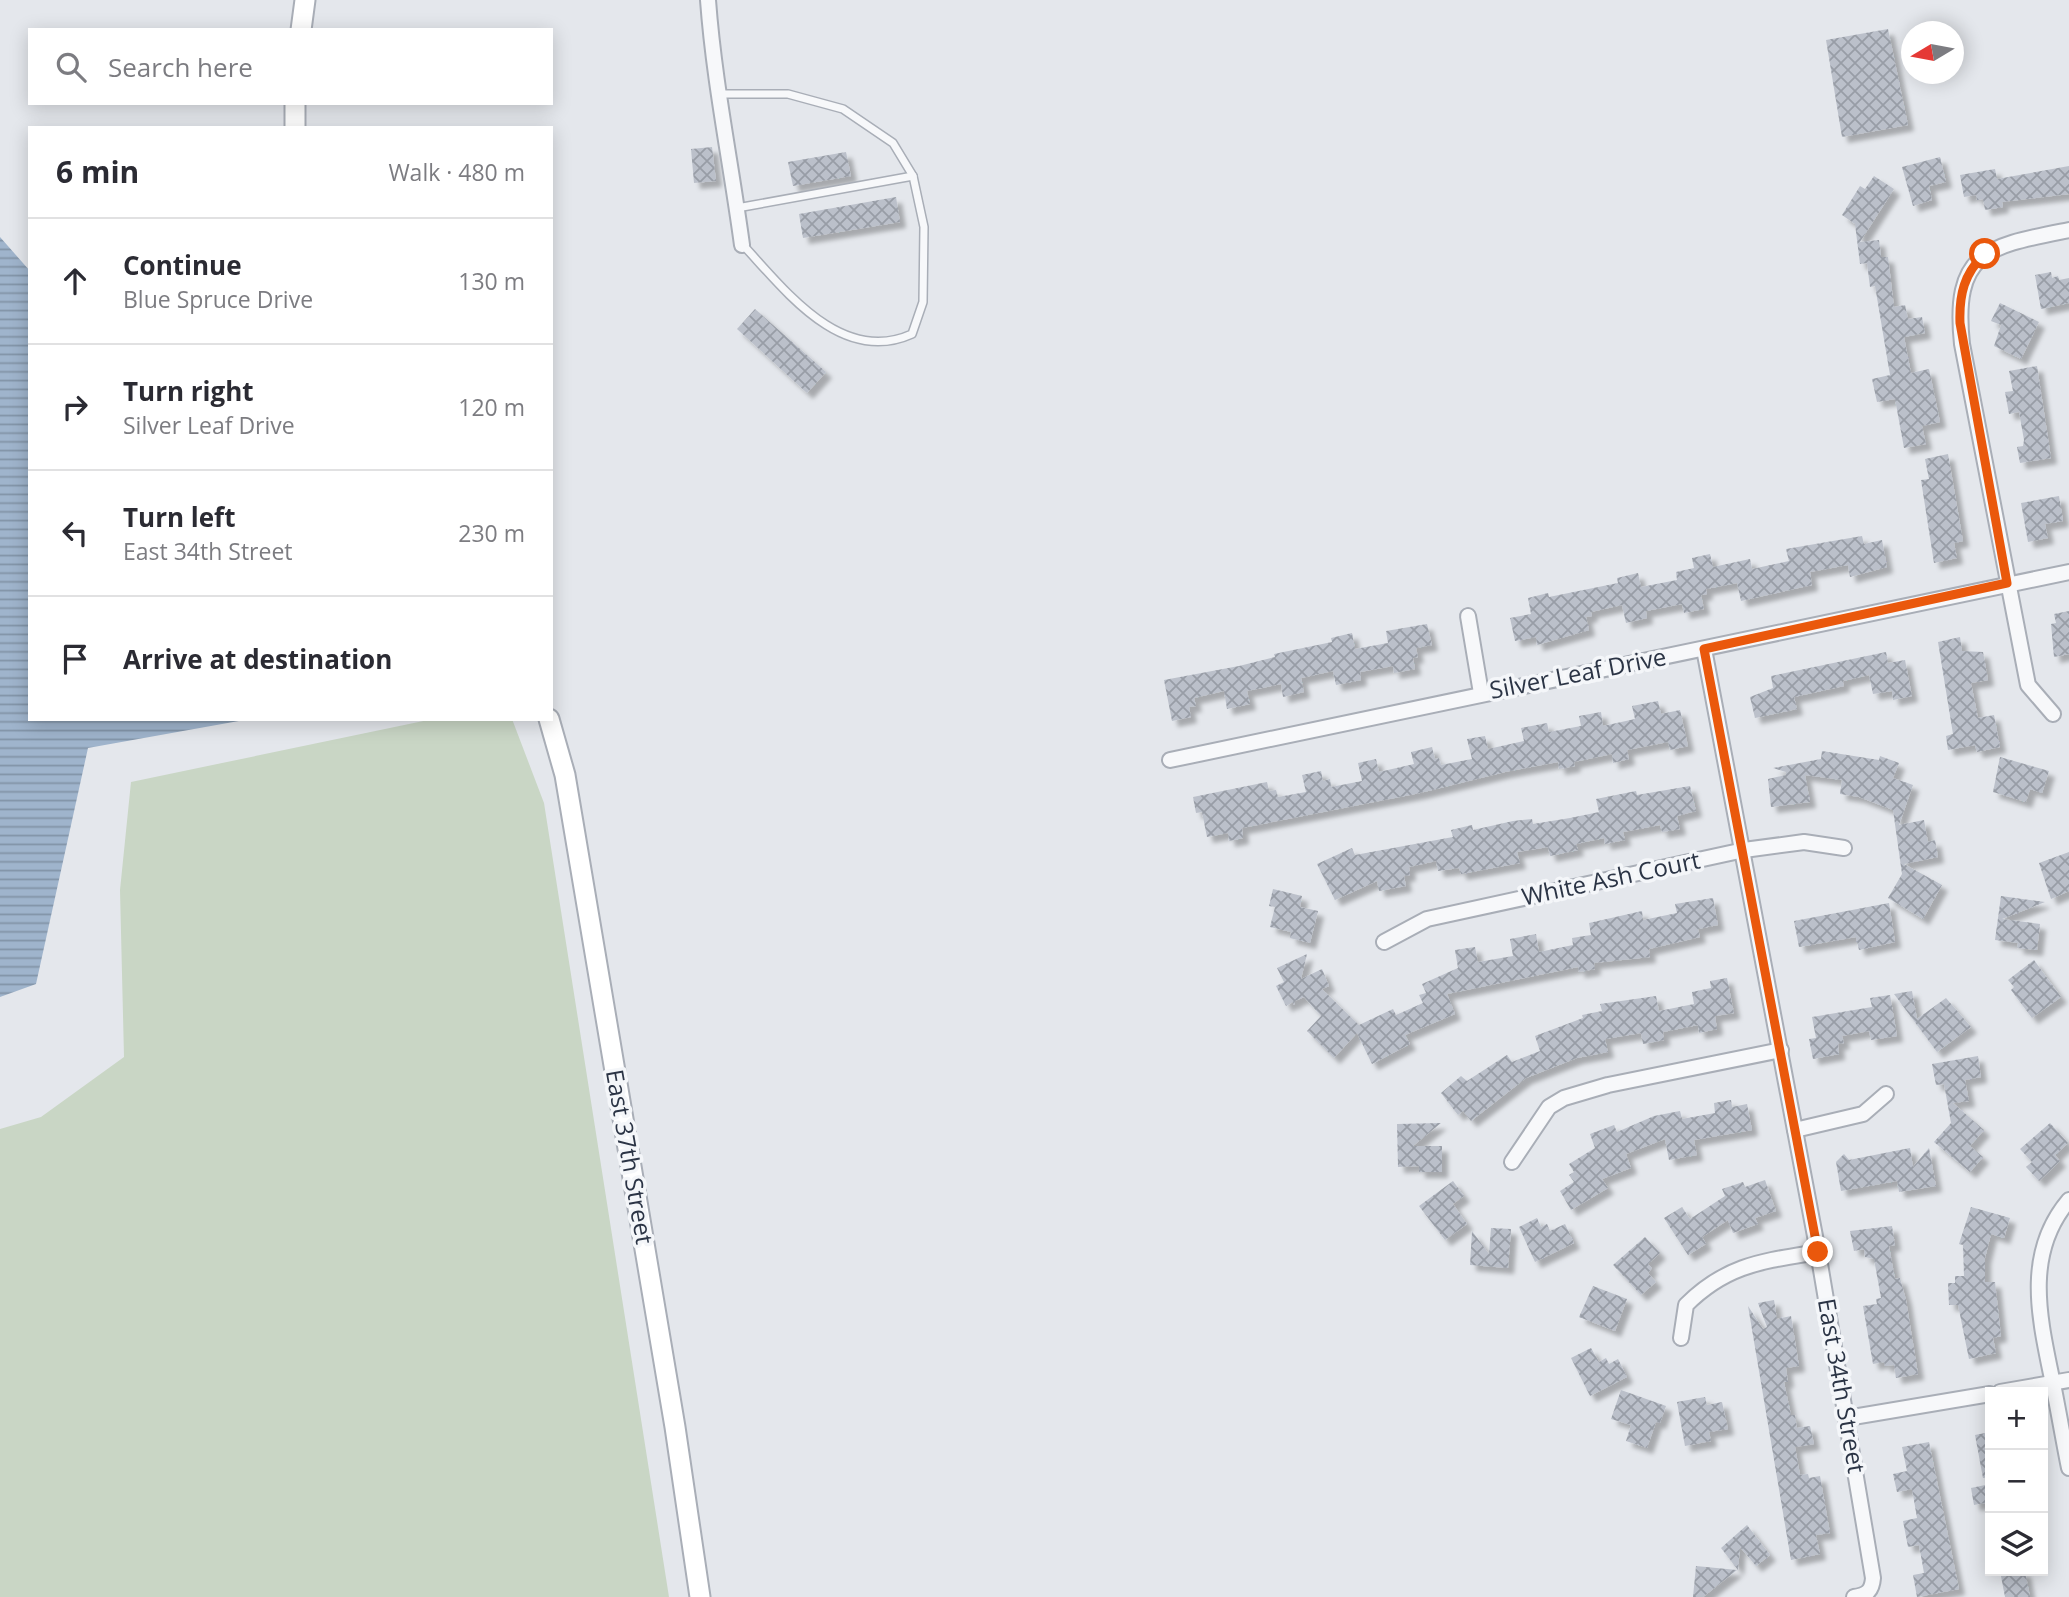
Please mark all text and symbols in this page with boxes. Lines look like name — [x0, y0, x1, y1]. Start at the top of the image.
north arrow — [1901, 21, 1964, 84]
search box — [28, 28, 553, 105]
icon: search — [52, 48, 90, 86]
text: Search here — [108, 49, 253, 85]
text: 6 min — [56, 151, 139, 192]
text: Walk · 480 m — [388, 156, 525, 188]
route start — [1969, 238, 2000, 269]
text: Continue — [123, 247, 242, 283]
icon: ahead — [56, 262, 94, 300]
text: 130 m — [458, 265, 525, 297]
text: Blue Spruce Drive — [123, 283, 313, 315]
text: Turn right — [123, 373, 254, 409]
icon: right — [56, 388, 94, 426]
text: 120 m — [458, 391, 525, 423]
text: Silver Leaf Drive — [123, 409, 295, 441]
text: Turn left — [123, 499, 235, 535]
icon: left — [56, 514, 94, 552]
text: 230 m — [458, 517, 525, 549]
text: East 34th Street — [123, 535, 293, 567]
street label: Silver Leaf Drive — [1487, 639, 1669, 706]
icon: arrive — [56, 640, 94, 678]
text: Arrive at destination — [123, 641, 392, 677]
street label: White Ash Court — [1519, 843, 1703, 913]
street label: East 37th Street — [599, 1067, 662, 1247]
route end — [1802, 1236, 1833, 1267]
street label: East 34th Street — [1811, 1296, 1874, 1476]
map controls — [1985, 1387, 2048, 1576]
button: + — [1985, 1387, 2048, 1450]
button: − — [1985, 1450, 2048, 1513]
button: layers — [1985, 1513, 2048, 1576]

